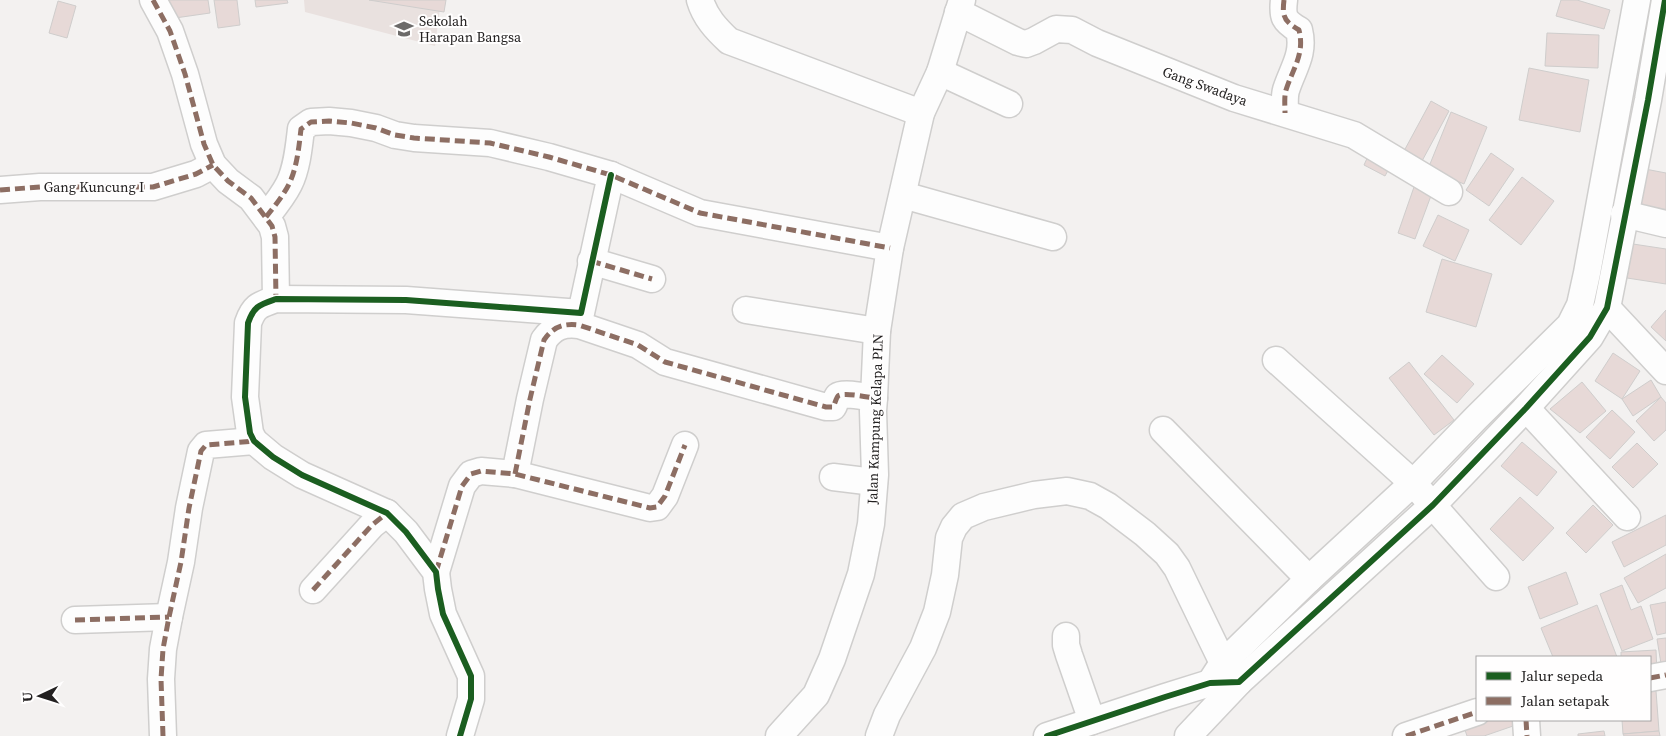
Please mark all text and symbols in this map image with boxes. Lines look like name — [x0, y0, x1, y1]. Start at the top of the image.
place label: Sekolah Harapan Bangsa — [419, 11, 522, 47]
school or university icon: Sekolah Harapan Bangsa — [393, 18, 415, 40]
street label: Gang Swadaya — [1160, 61, 1251, 111]
street label: Gang Kuncung I — [44, 177, 144, 197]
street label: Jalan Kampung Kelapa PLN — [862, 333, 888, 506]
legend — [1476, 656, 1651, 721]
text: Jalur sepeda — [1520, 665, 1604, 686]
north arrow — [15, 671, 65, 721]
text: Jalan setapak — [1520, 690, 1610, 711]
text: U — [17, 691, 37, 703]

